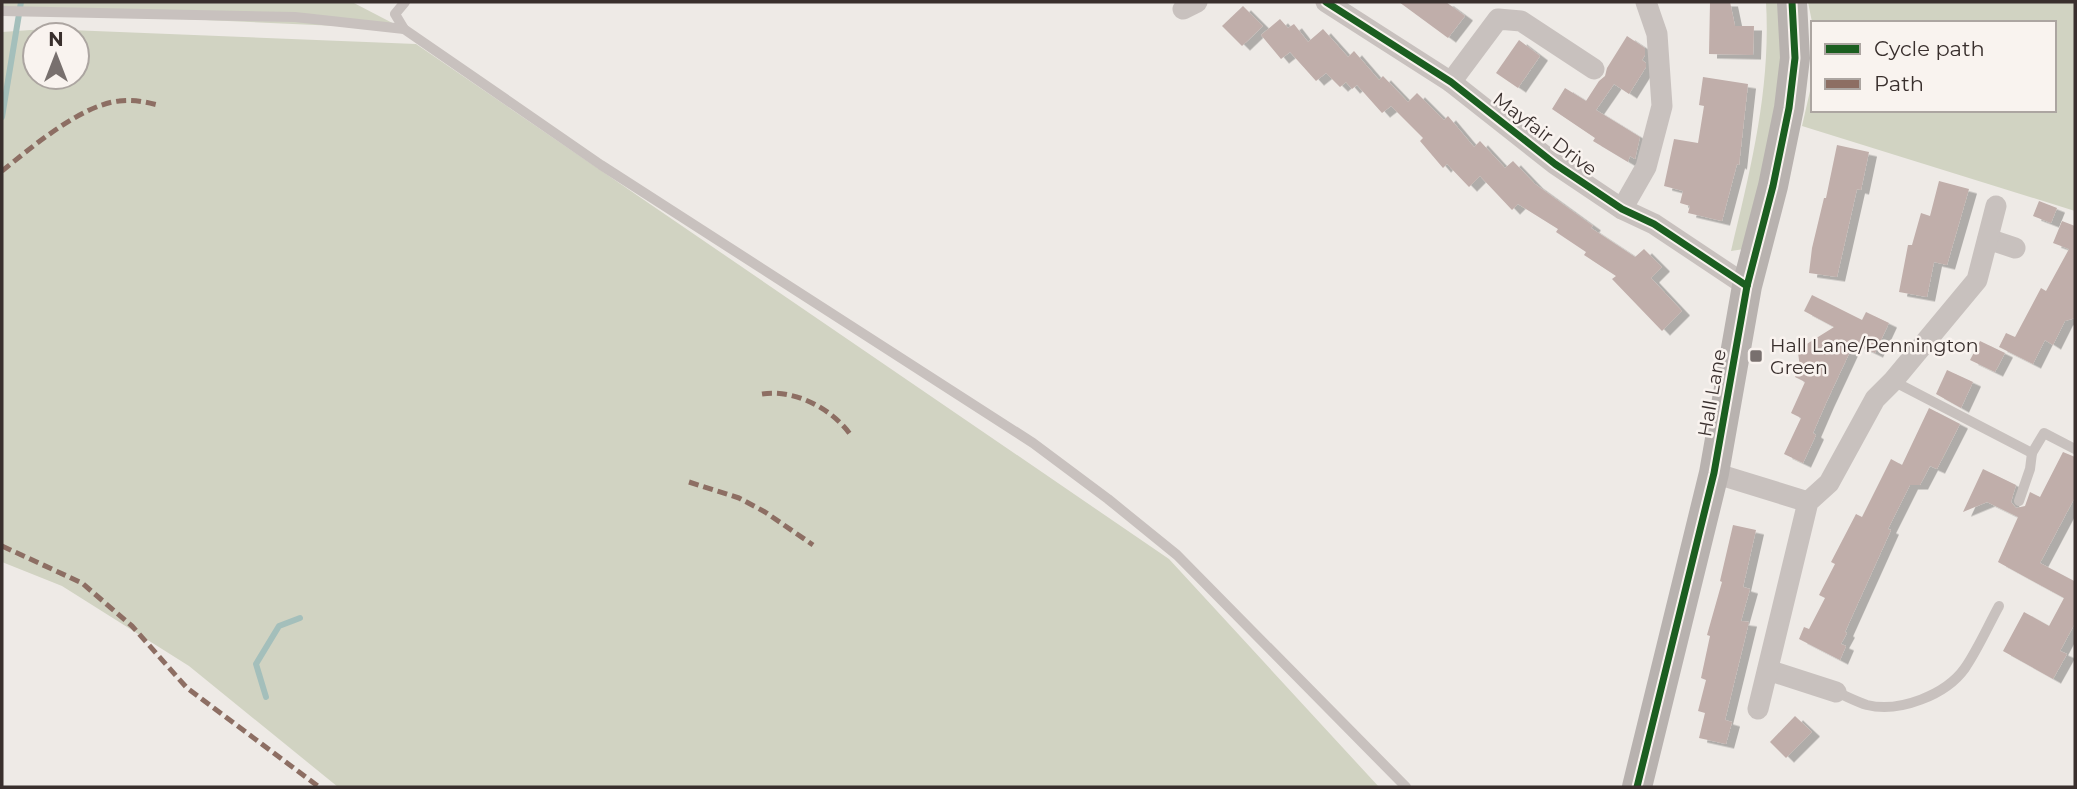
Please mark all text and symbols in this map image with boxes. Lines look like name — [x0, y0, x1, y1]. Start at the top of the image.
north arrow — [21, 21, 91, 91]
legend — [1811, 21, 2056, 112]
text: N — [48, 28, 64, 51]
text: Cycle path — [1874, 36, 1985, 61]
text: Path — [1874, 71, 1924, 96]
street label: Mayfair Drive — [1488, 87, 1602, 181]
place label: Hall Lane/Pennington Green — [1770, 334, 1979, 379]
street label: Hall Lane — [1693, 347, 1731, 439]
marker: Hall Lane/Pennington Green — [1748, 348, 1764, 364]

